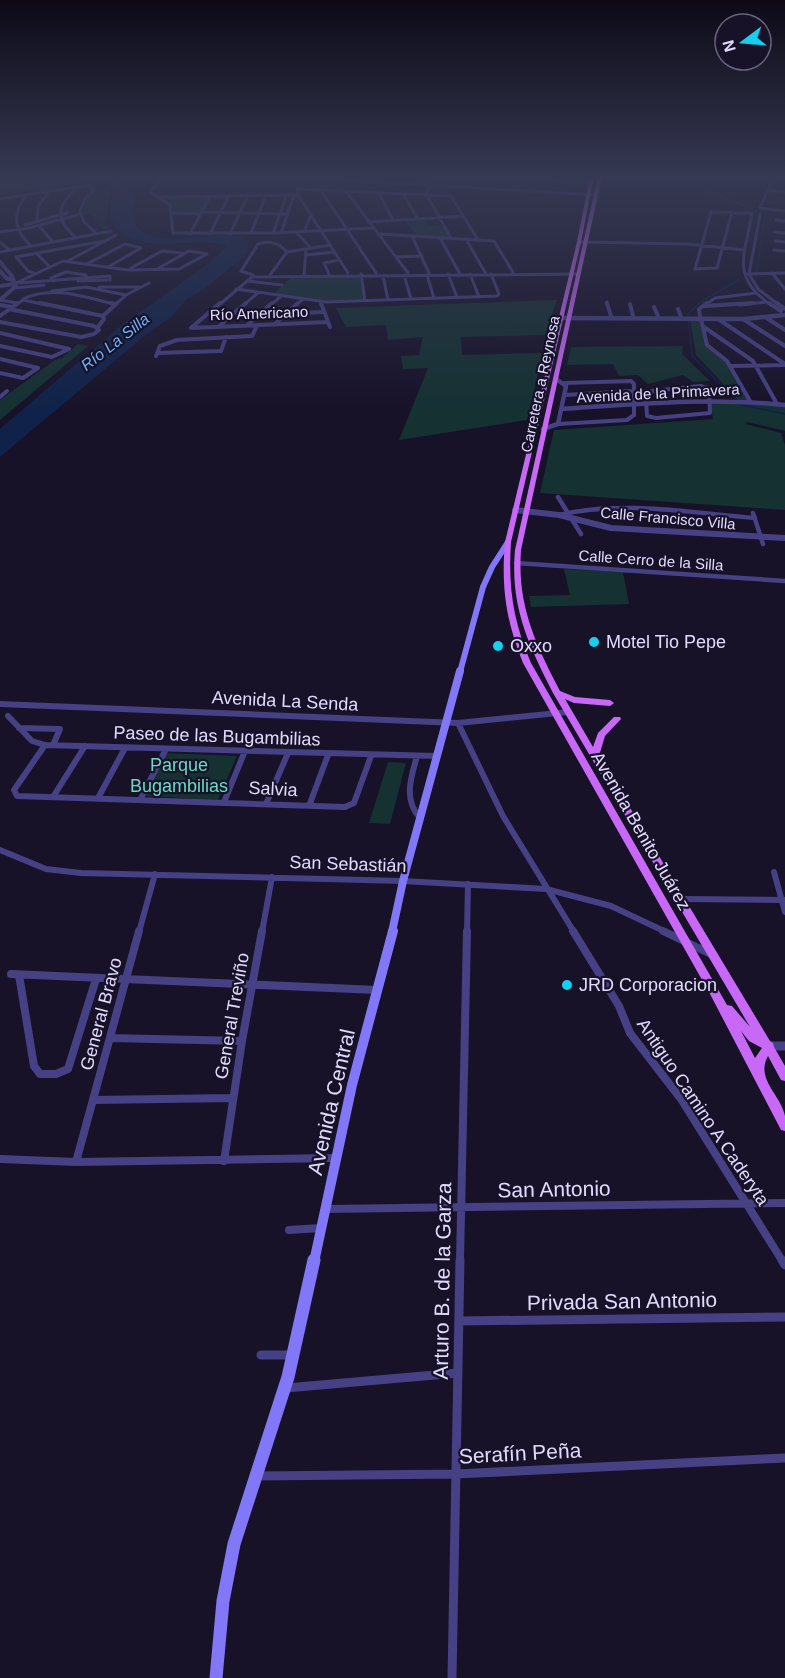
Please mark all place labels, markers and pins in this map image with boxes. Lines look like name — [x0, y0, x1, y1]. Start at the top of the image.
place label: Motel Tio Pepe — [606, 632, 726, 652]
marker: Motel Tio Pepe — [587, 635, 601, 649]
place label: Oxxo — [510, 636, 552, 656]
marker: Oxxo — [491, 639, 505, 653]
place label: JRD Corporacion — [579, 975, 717, 995]
marker: JRD Corporacion — [560, 978, 574, 992]

